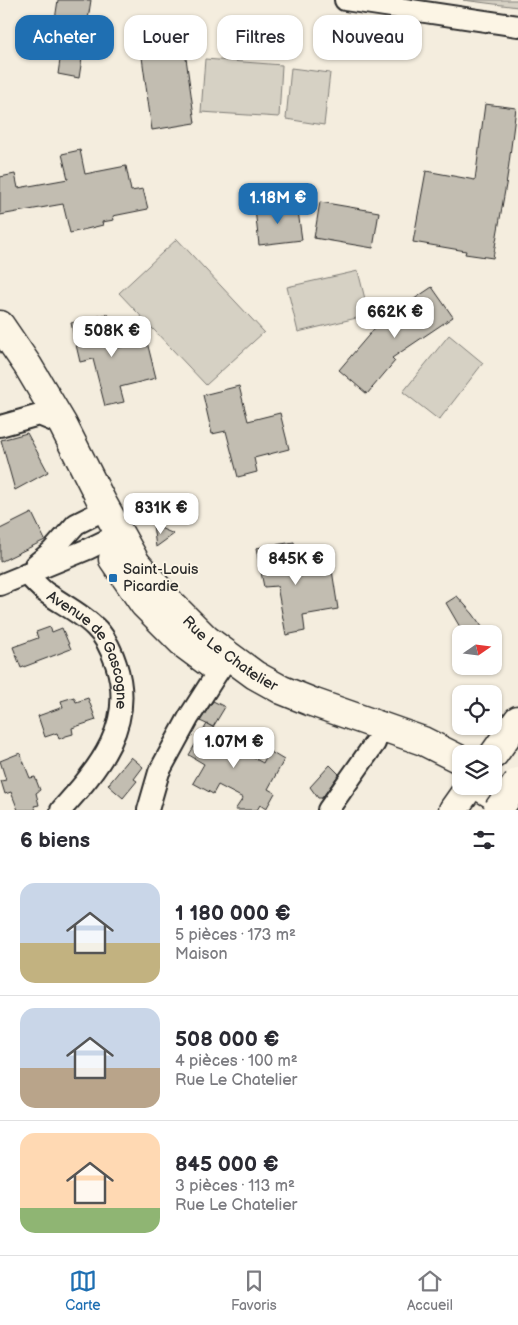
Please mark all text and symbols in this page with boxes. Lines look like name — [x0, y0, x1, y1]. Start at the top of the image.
chip: Acheter — [15, 15, 114, 60]
chip: Louer — [124, 15, 207, 60]
chip: Filtres — [217, 15, 303, 60]
chip: Nouveau — [313, 15, 422, 60]
pin: 1.18M € — [232, 182, 324, 225]
text: 1.18M € — [250, 189, 306, 208]
pin: 662K € — [354, 296, 436, 339]
text: 662K € — [367, 303, 423, 322]
pin: 508K € — [71, 316, 153, 358]
text: 508K € — [84, 322, 140, 341]
pin: 831K € — [120, 492, 202, 535]
text: 831K € — [135, 499, 187, 518]
pin: 845K € — [255, 544, 337, 586]
text: 845K € — [268, 550, 324, 569]
place label: Saint-Louis Picardie — [123, 560, 199, 596]
marker: Saint-Louis Picardie — [107, 572, 119, 584]
street label: Avenue de Gascogne — [43, 587, 131, 710]
street label: Rue Le Chatelier — [178, 612, 282, 696]
north arrow — [452, 625, 502, 675]
map controls — [452, 625, 502, 795]
button: locate — [452, 685, 502, 735]
pin: 1.07M € — [188, 726, 280, 769]
text: 1.07M € — [204, 733, 264, 752]
button: layers — [452, 745, 502, 795]
icon: filters — [470, 826, 498, 854]
text: 6 biens — [20, 828, 90, 853]
text: 1 180 000 € — [175, 901, 290, 926]
icon: home — [60, 903, 120, 963]
text: 5 pièces · 173 m² — [175, 926, 296, 945]
text: Maison — [175, 945, 228, 964]
text: 508 000 € — [175, 1027, 279, 1052]
icon: home — [60, 1028, 120, 1088]
text: 4 pièces · 100 m² — [175, 1052, 298, 1071]
text: Rue Le Chatelier — [175, 1071, 297, 1090]
text: 845 000 € — [175, 1152, 279, 1177]
icon: home — [60, 1153, 120, 1213]
text: 3 pièces · 113 m² — [175, 1177, 295, 1196]
text: Rue Le Chatelier — [175, 1196, 297, 1215]
tab: Carte — [65, 1267, 101, 1314]
tab: Favoris — [231, 1267, 277, 1314]
tab: Accueil — [407, 1267, 453, 1314]

